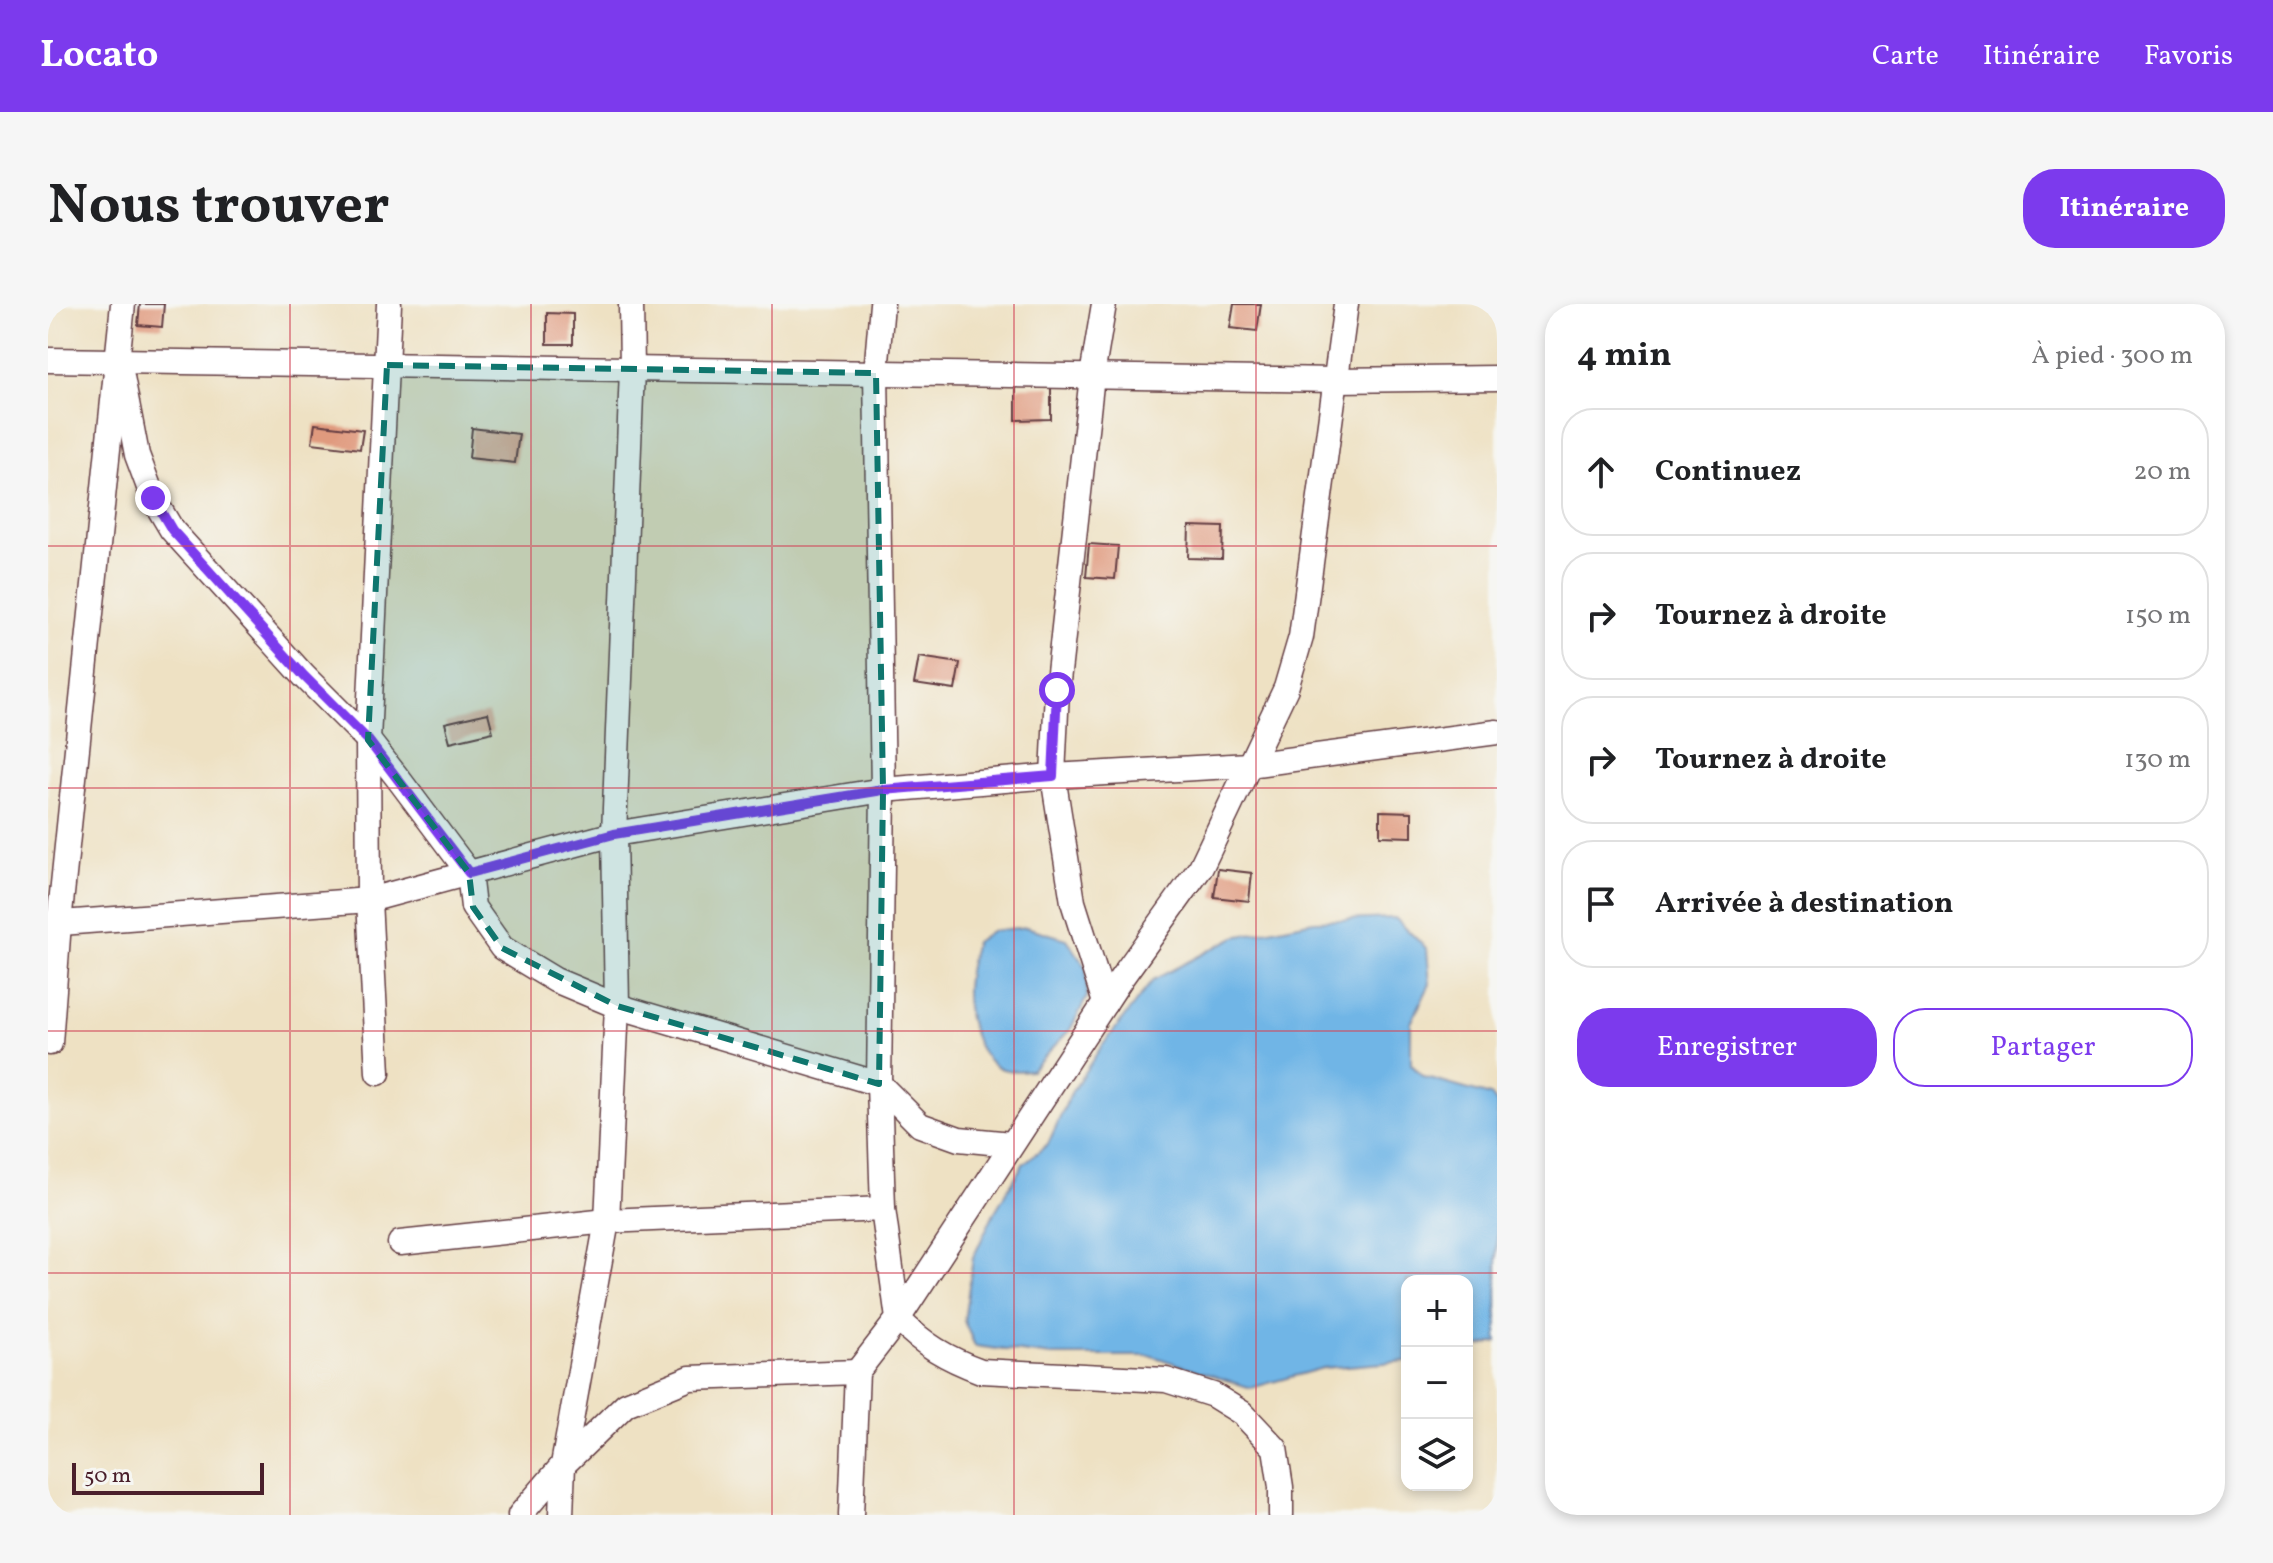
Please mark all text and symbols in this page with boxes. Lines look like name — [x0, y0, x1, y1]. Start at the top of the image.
text: Locato — [40, 30, 158, 83]
text: Carte — [1872, 37, 1939, 76]
text: Itinéraire — [1983, 37, 2100, 76]
text: Favoris — [2144, 37, 2233, 76]
text: Nous trouver — [48, 169, 390, 247]
button: Itinéraire — [2023, 169, 2225, 248]
text: 4 min — [1577, 333, 1672, 380]
text: À pied · 300 m — [2031, 338, 2193, 374]
icon: ahead — [1579, 450, 1623, 494]
text: Continuez — [1655, 451, 1801, 493]
text: 20 m — [2133, 454, 2191, 490]
route end — [135, 480, 171, 516]
icon: right — [1579, 594, 1623, 638]
text: Tournez à droite — [1655, 595, 1887, 637]
text: 150 m — [2125, 598, 2191, 634]
route start — [1039, 672, 1075, 708]
icon: right — [1579, 738, 1623, 782]
text: Tournez à droite — [1655, 739, 1887, 781]
text: 130 m — [2124, 742, 2191, 778]
icon: arrive — [1579, 882, 1623, 926]
text: Arrivée à destination — [1655, 883, 1954, 925]
button: Enregistrer — [1577, 1008, 1877, 1087]
button: Partager — [1893, 1008, 2193, 1087]
map controls — [1401, 1275, 1473, 1491]
button: + — [1401, 1275, 1473, 1347]
button: − — [1401, 1347, 1473, 1419]
button: layers — [1401, 1419, 1473, 1491]
scale bar — [72, 1459, 264, 1495]
text: 50 m — [84, 1461, 131, 1492]

